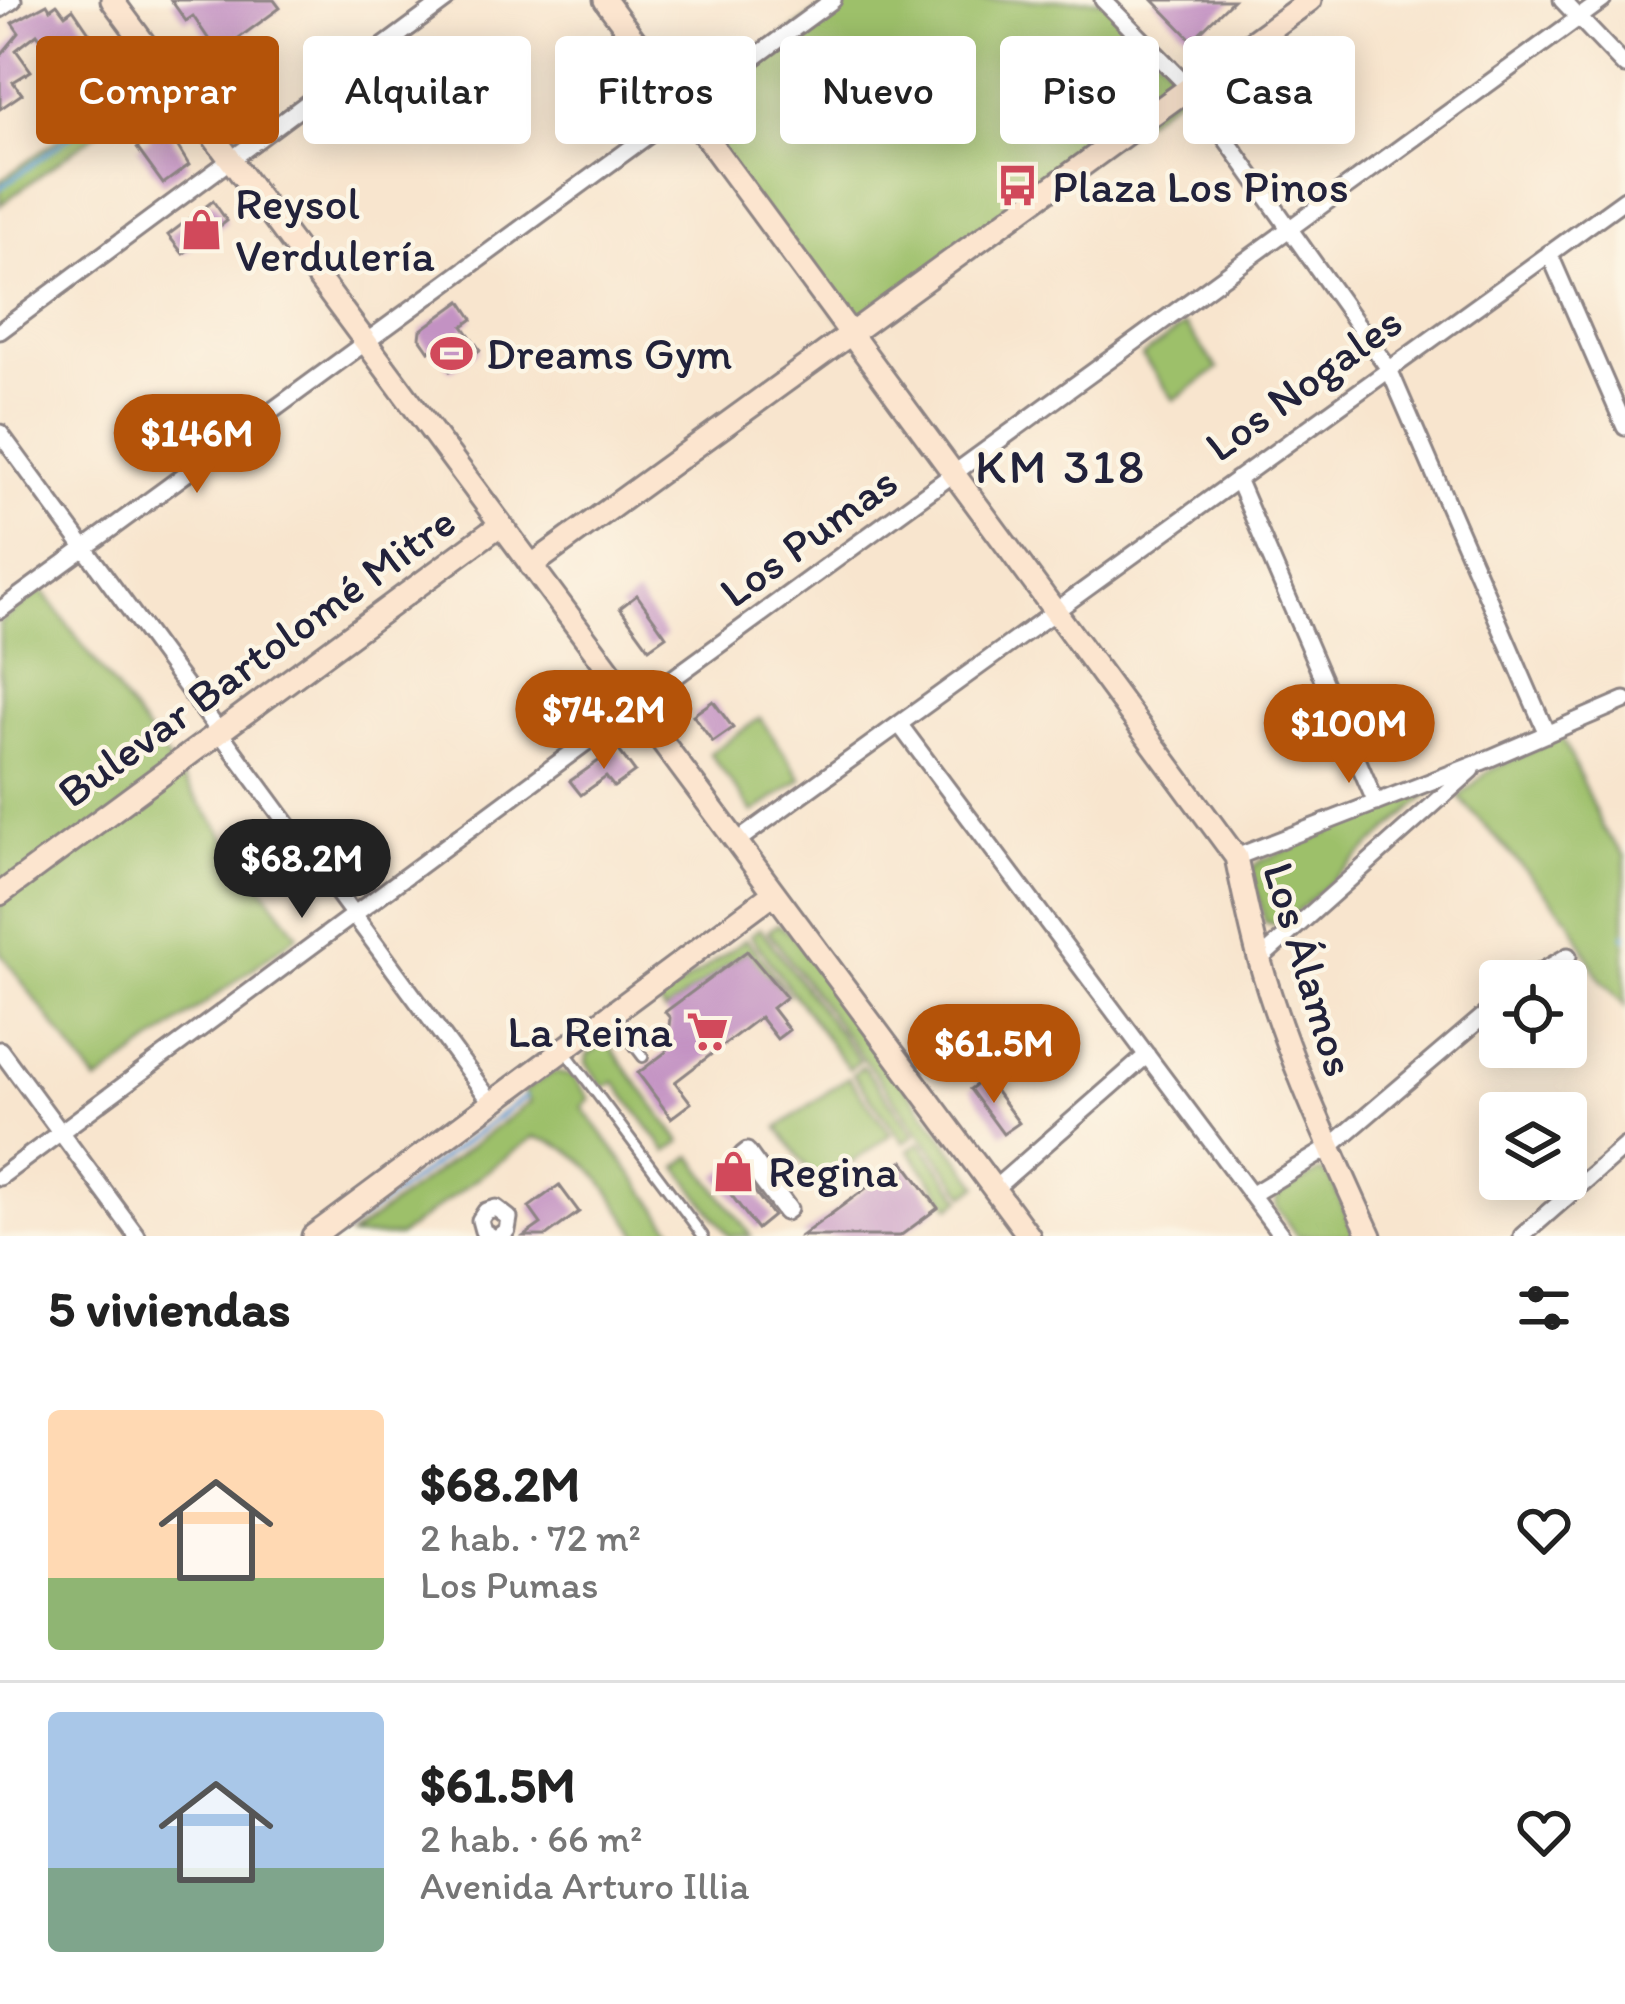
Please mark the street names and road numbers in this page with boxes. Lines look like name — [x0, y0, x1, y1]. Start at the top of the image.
street label: Los Nogales — [1194, 294, 1412, 472]
street label: Los Pumas — [709, 454, 907, 618]
street label: Bulevar Bartolomé Mitre — [47, 494, 465, 818]
street label: Los Álamos — [1252, 856, 1368, 1082]

